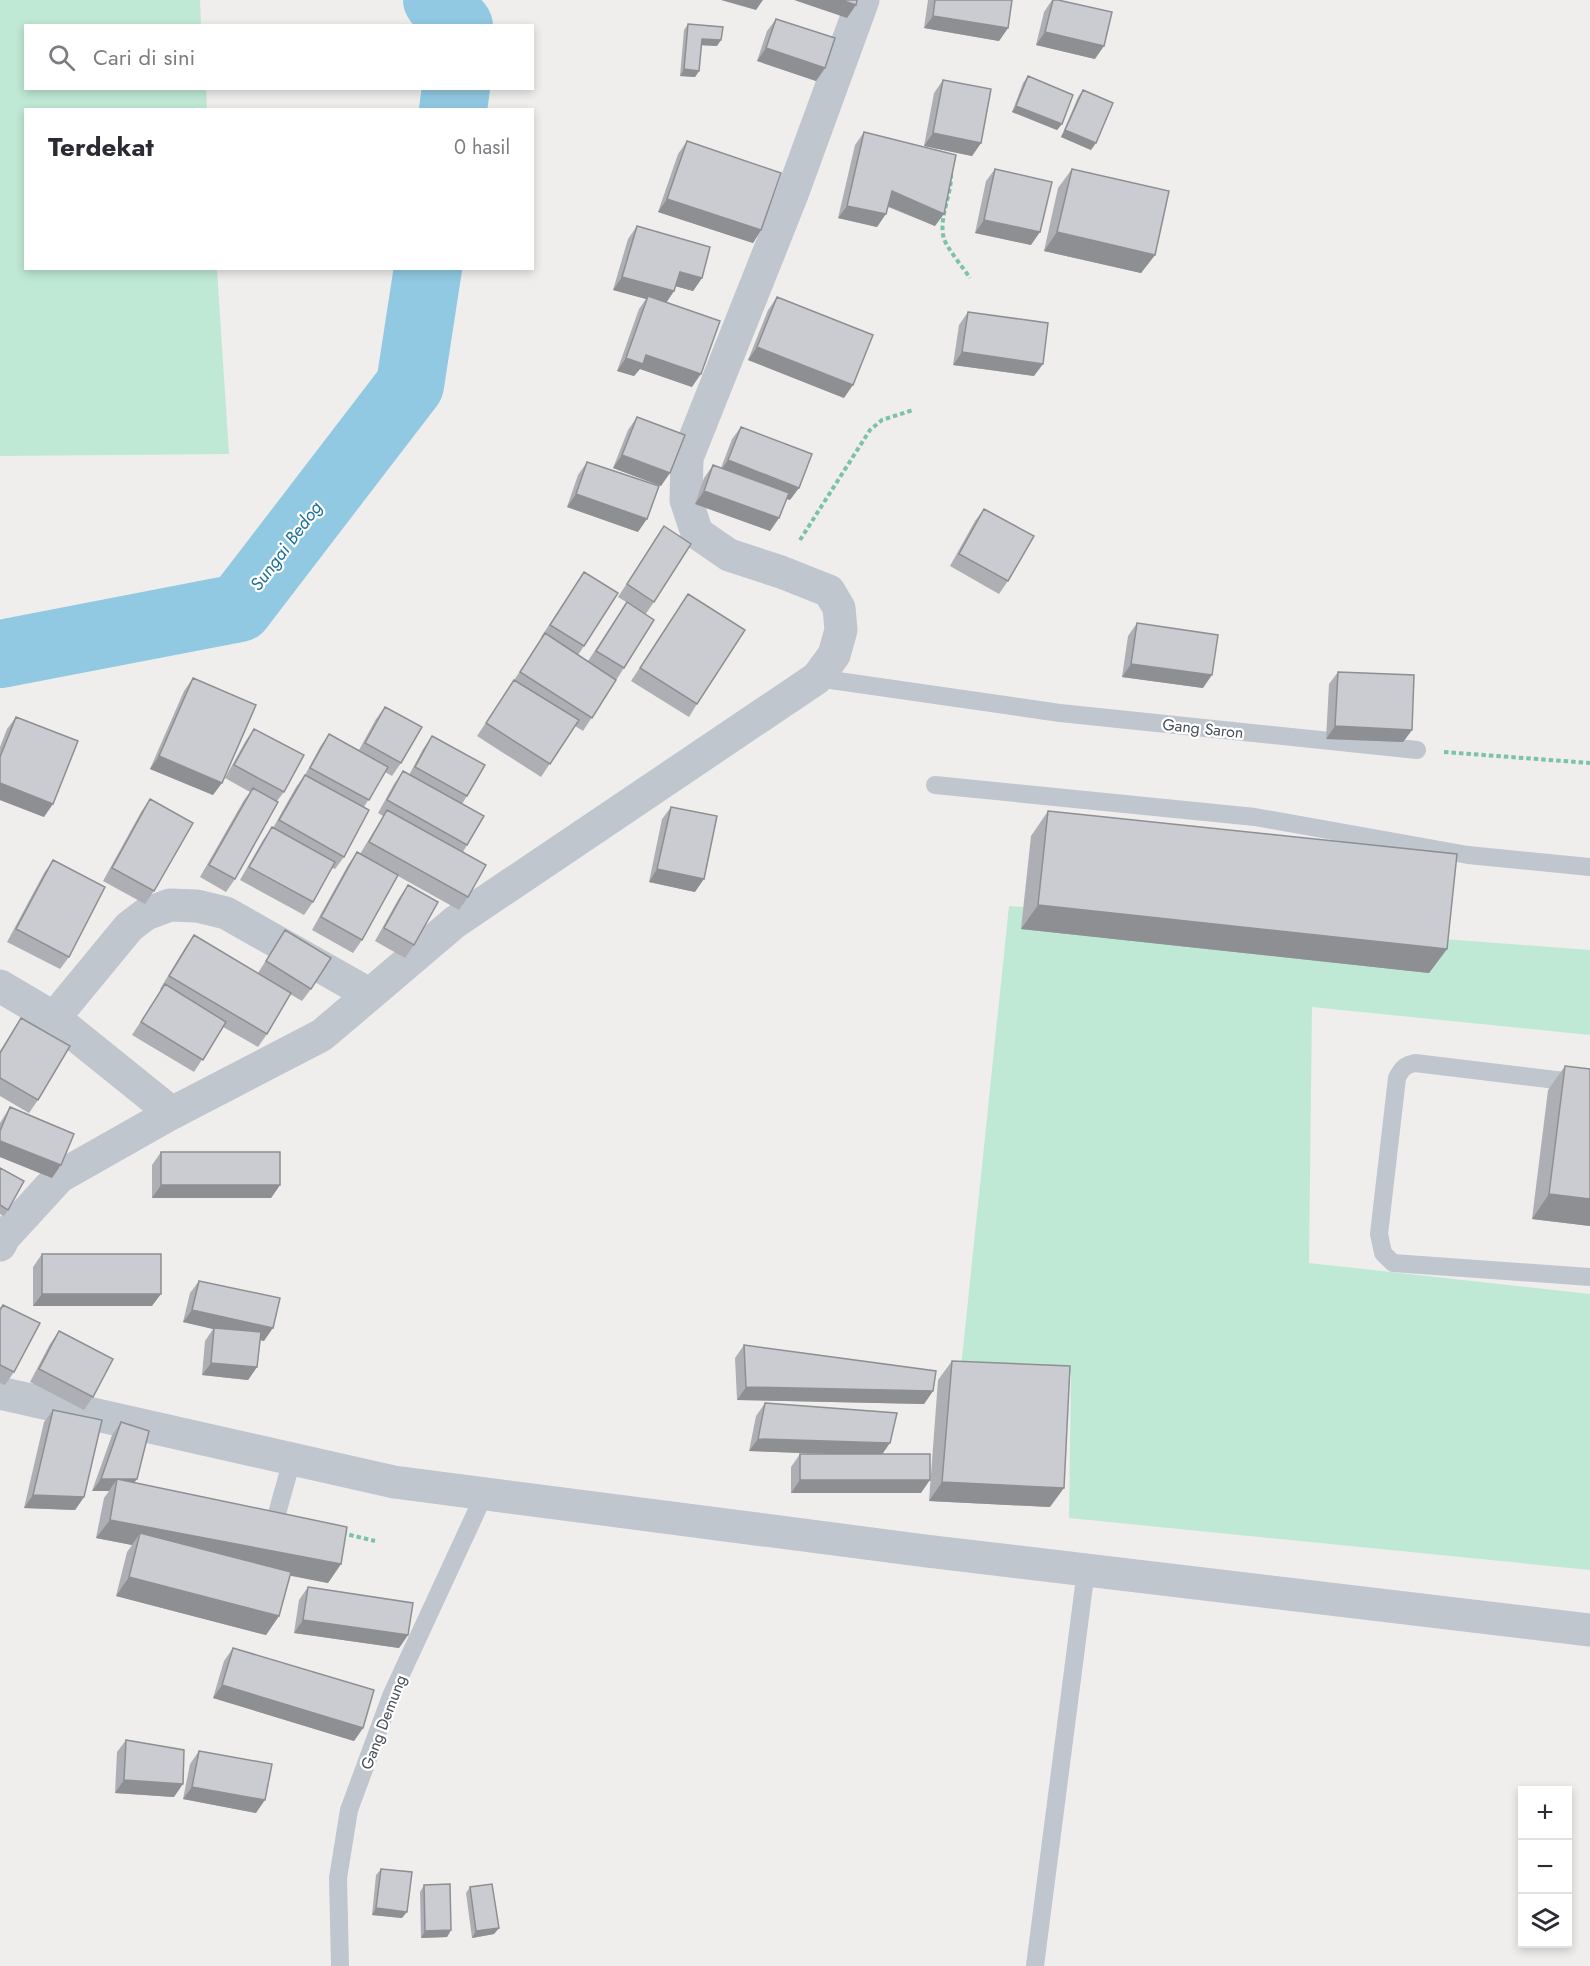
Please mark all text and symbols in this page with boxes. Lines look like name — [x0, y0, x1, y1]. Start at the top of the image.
search box — [24, 24, 534, 90]
icon: search — [45, 41, 78, 74]
text: Cari di sini — [93, 41, 195, 73]
text: Terdekat — [48, 128, 154, 166]
text: 0 hasil — [454, 133, 510, 162]
water label: Sungai Bedog — [244, 496, 328, 596]
street label: Gang Saron — [1161, 713, 1245, 744]
street label: Gang Demung — [355, 1671, 412, 1773]
map controls — [1518, 1786, 1572, 1948]
button: + — [1518, 1786, 1572, 1840]
button: − — [1518, 1840, 1572, 1894]
button: layers — [1518, 1894, 1572, 1948]

